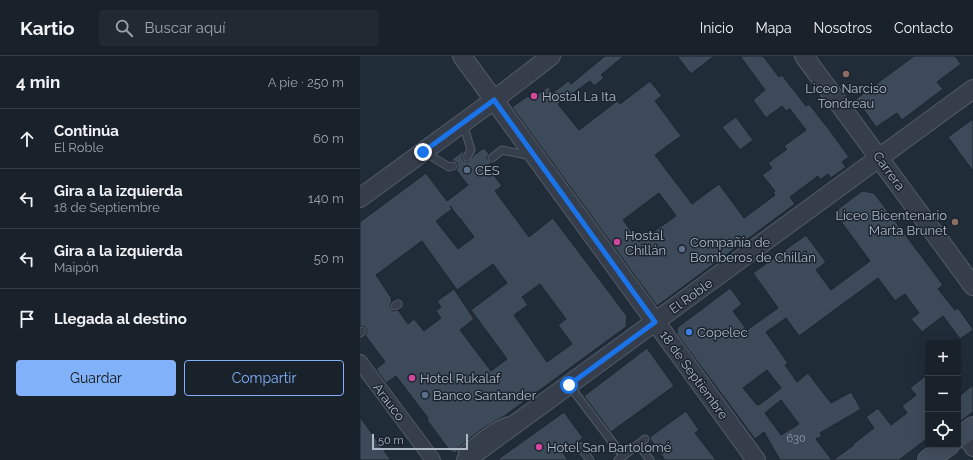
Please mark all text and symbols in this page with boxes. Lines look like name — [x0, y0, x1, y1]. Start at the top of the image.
search box — [99, 10, 379, 46]
text: Kartio — [20, 17, 75, 39]
icon: search — [113, 17, 135, 39]
text: Buscar aquí — [145, 19, 225, 37]
text: Inicio — [700, 20, 733, 36]
text: Mapa — [755, 20, 792, 36]
text: Nosotros — [814, 20, 872, 36]
text: Contacto — [894, 20, 953, 36]
marker: Liceo Narciso Tondreau — [841, 69, 851, 79]
text: 4 min — [16, 72, 60, 92]
text: A pie · 250 m — [268, 75, 344, 90]
place label: Liceo Narciso Tondreau — [805, 81, 887, 111]
place label: Hostal La Ita — [542, 89, 616, 104]
marker: Hostal La Ita — [529, 91, 539, 101]
text: Continúa — [54, 122, 119, 140]
icon: ahead — [16, 128, 38, 150]
text: 60 m — [313, 131, 344, 146]
text: El Roble — [54, 140, 104, 155]
route end — [414, 143, 432, 161]
street label: Carrera — [870, 149, 908, 193]
place label: CES — [475, 163, 500, 178]
marker: CES — [462, 165, 472, 175]
text: Gira a la izquierda — [54, 182, 183, 200]
icon: left — [16, 188, 38, 210]
text: 140 m — [308, 191, 344, 206]
text: 18 de Septiembre — [54, 200, 160, 215]
place label: Liceo Bicentenario Marta Brunet — [835, 208, 948, 238]
marker: Liceo Bicentenario Marta Brunet — [950, 217, 960, 227]
place label: Hostal Chillán — [625, 228, 666, 258]
place label: Compañía de Bomberos de Chillán — [690, 235, 816, 265]
marker: Hostal Chillán — [612, 237, 622, 247]
text: Gira a la izquierda — [54, 242, 183, 260]
marker: Compañía de Bomberos de Chillán — [677, 244, 687, 254]
icon: left — [16, 248, 38, 270]
text: 50 m — [314, 251, 344, 266]
text: Maipón — [54, 260, 99, 275]
street label: El Roble — [667, 275, 716, 317]
icon: arrive — [16, 308, 38, 330]
text: Llegada al destino — [54, 310, 187, 328]
place label: Copelec — [697, 325, 748, 340]
marker: Copelec — [684, 327, 694, 337]
street label: 18 de Septiembre — [657, 328, 731, 423]
map controls — [925, 340, 961, 448]
button: + — [925, 340, 961, 376]
button: Guardar — [16, 360, 176, 396]
button: Compartir — [184, 360, 344, 396]
place label: Hotel Rukalaf — [420, 371, 501, 386]
marker: Hotel Rukalaf — [407, 373, 417, 383]
route start — [560, 376, 578, 394]
button: − — [925, 376, 961, 412]
street label: Arauco — [370, 380, 408, 424]
place label: Banco Santander — [433, 388, 537, 403]
marker: Banco Santander — [420, 390, 430, 400]
button: locate — [925, 412, 961, 448]
scale bar — [372, 432, 468, 451]
house number: 630 — [786, 432, 806, 445]
text: 50 m — [378, 434, 404, 447]
place label: Hotel San Bartolomé — [547, 440, 672, 455]
marker: Hotel San Bartolomé — [534, 442, 544, 452]

